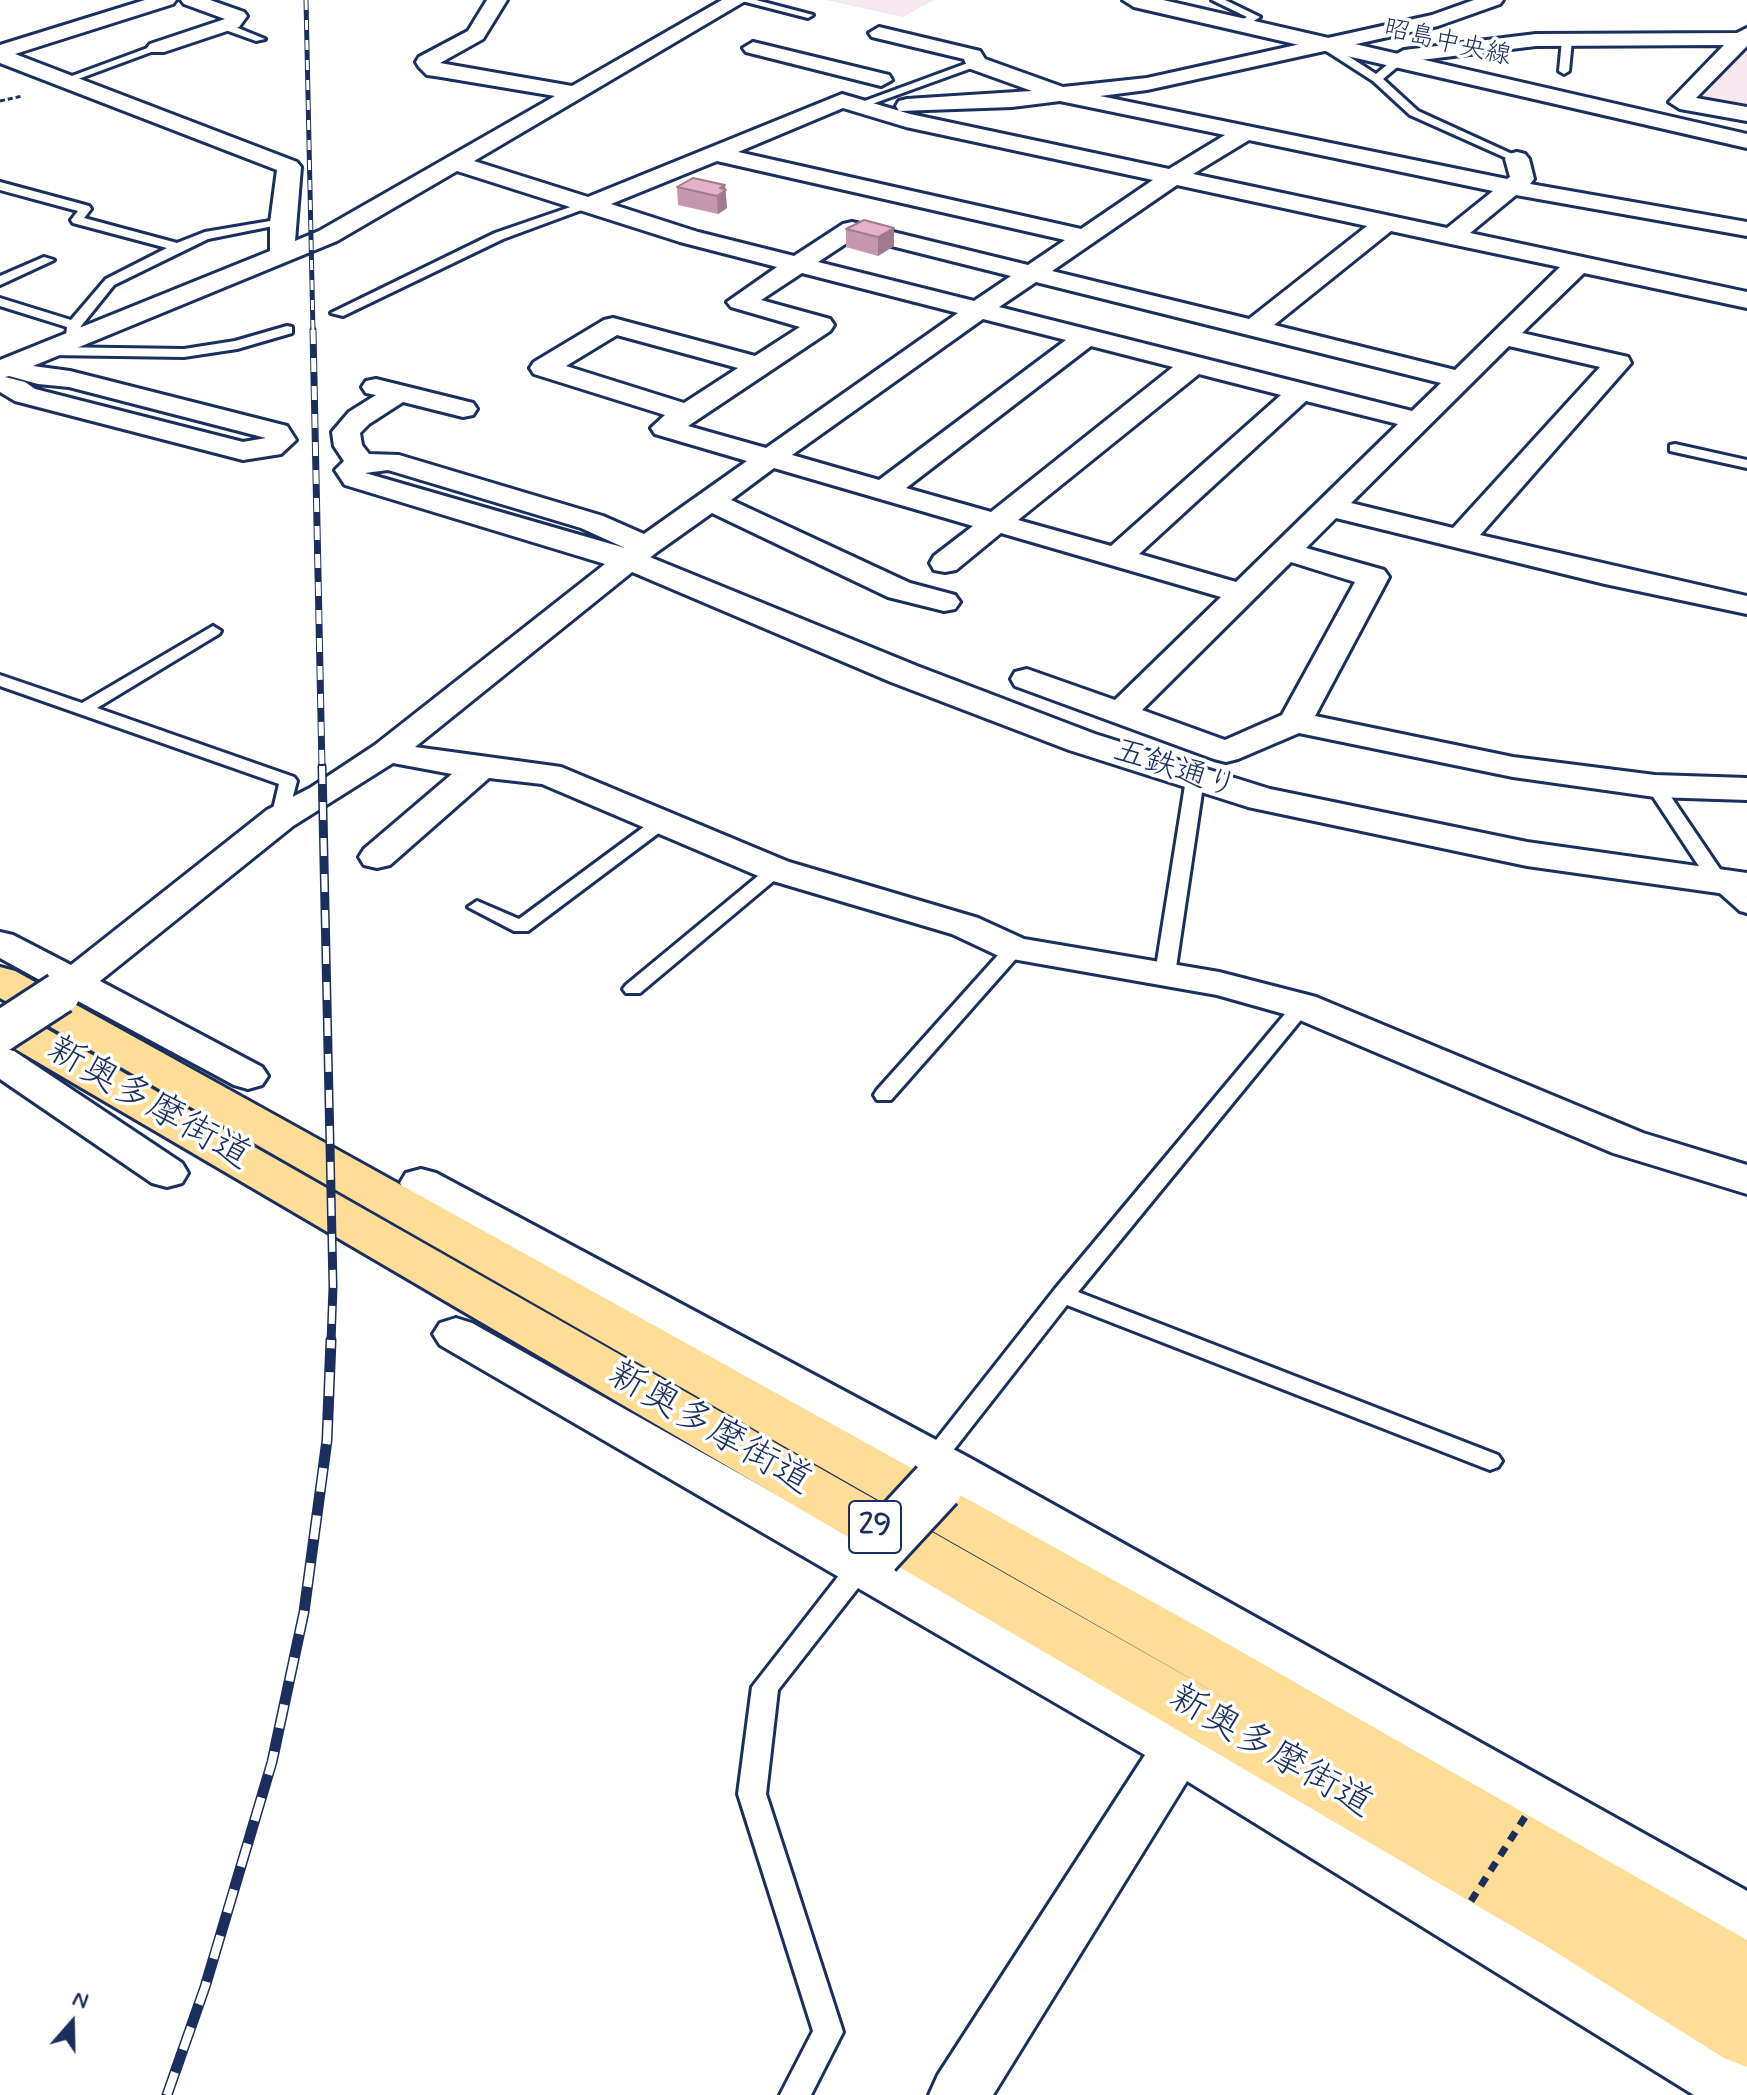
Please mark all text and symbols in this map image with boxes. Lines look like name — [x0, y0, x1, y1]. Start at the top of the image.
street label: 昭島中央線 — [1380, 14, 1514, 74]
street label: 五鉄通り — [1108, 733, 1242, 809]
street label: 新奥多摩街道 — [38, 1028, 258, 1182]
street label: 新奥多摩街道 — [599, 1353, 819, 1507]
road number: 29 — [849, 1501, 901, 1553]
street label: 新奥多摩街道 — [1160, 1676, 1380, 1830]
north arrow — [32, 1983, 112, 2063]
text: N — [69, 1985, 92, 2016]

